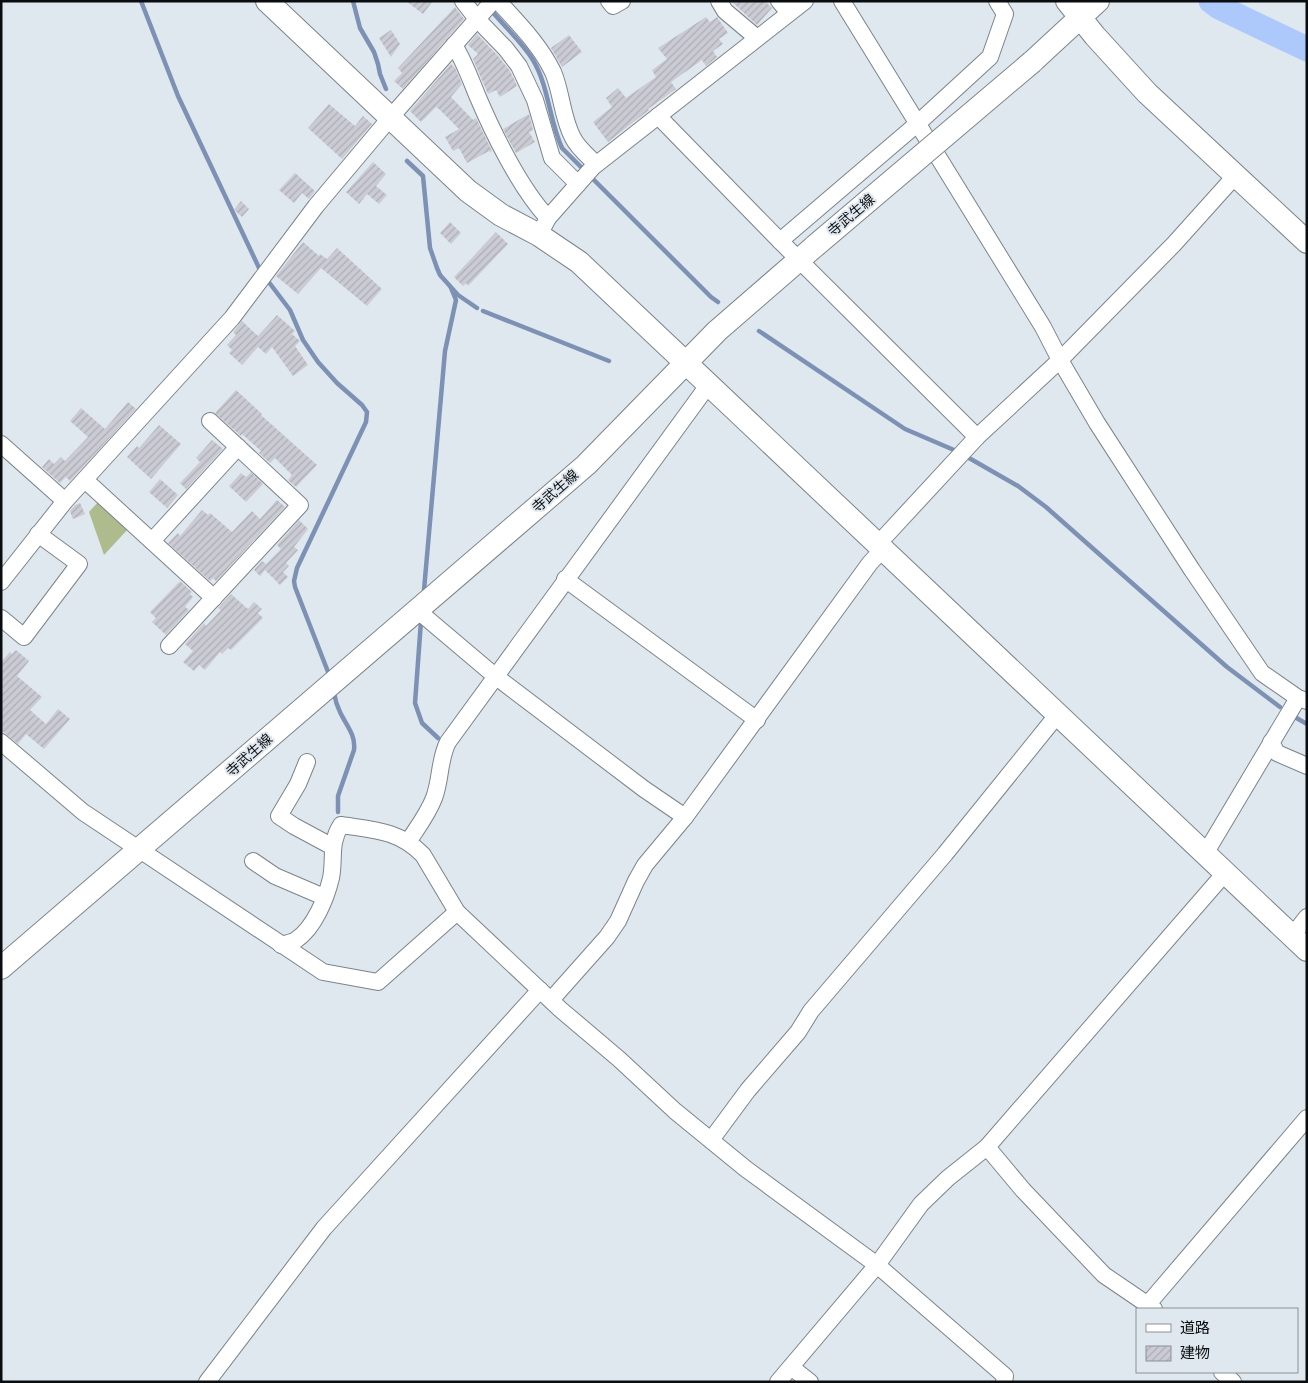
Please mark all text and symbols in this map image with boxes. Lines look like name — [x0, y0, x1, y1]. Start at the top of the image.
street label: 寺武生線 — [824, 190, 878, 240]
street label: 寺武生線 — [528, 466, 582, 516]
street label: 寺武生線 — [222, 730, 276, 780]
legend — [1136, 1308, 1298, 1373]
text: 道路 — [1180, 1318, 1210, 1337]
text: 建物 — [1180, 1343, 1210, 1362]

